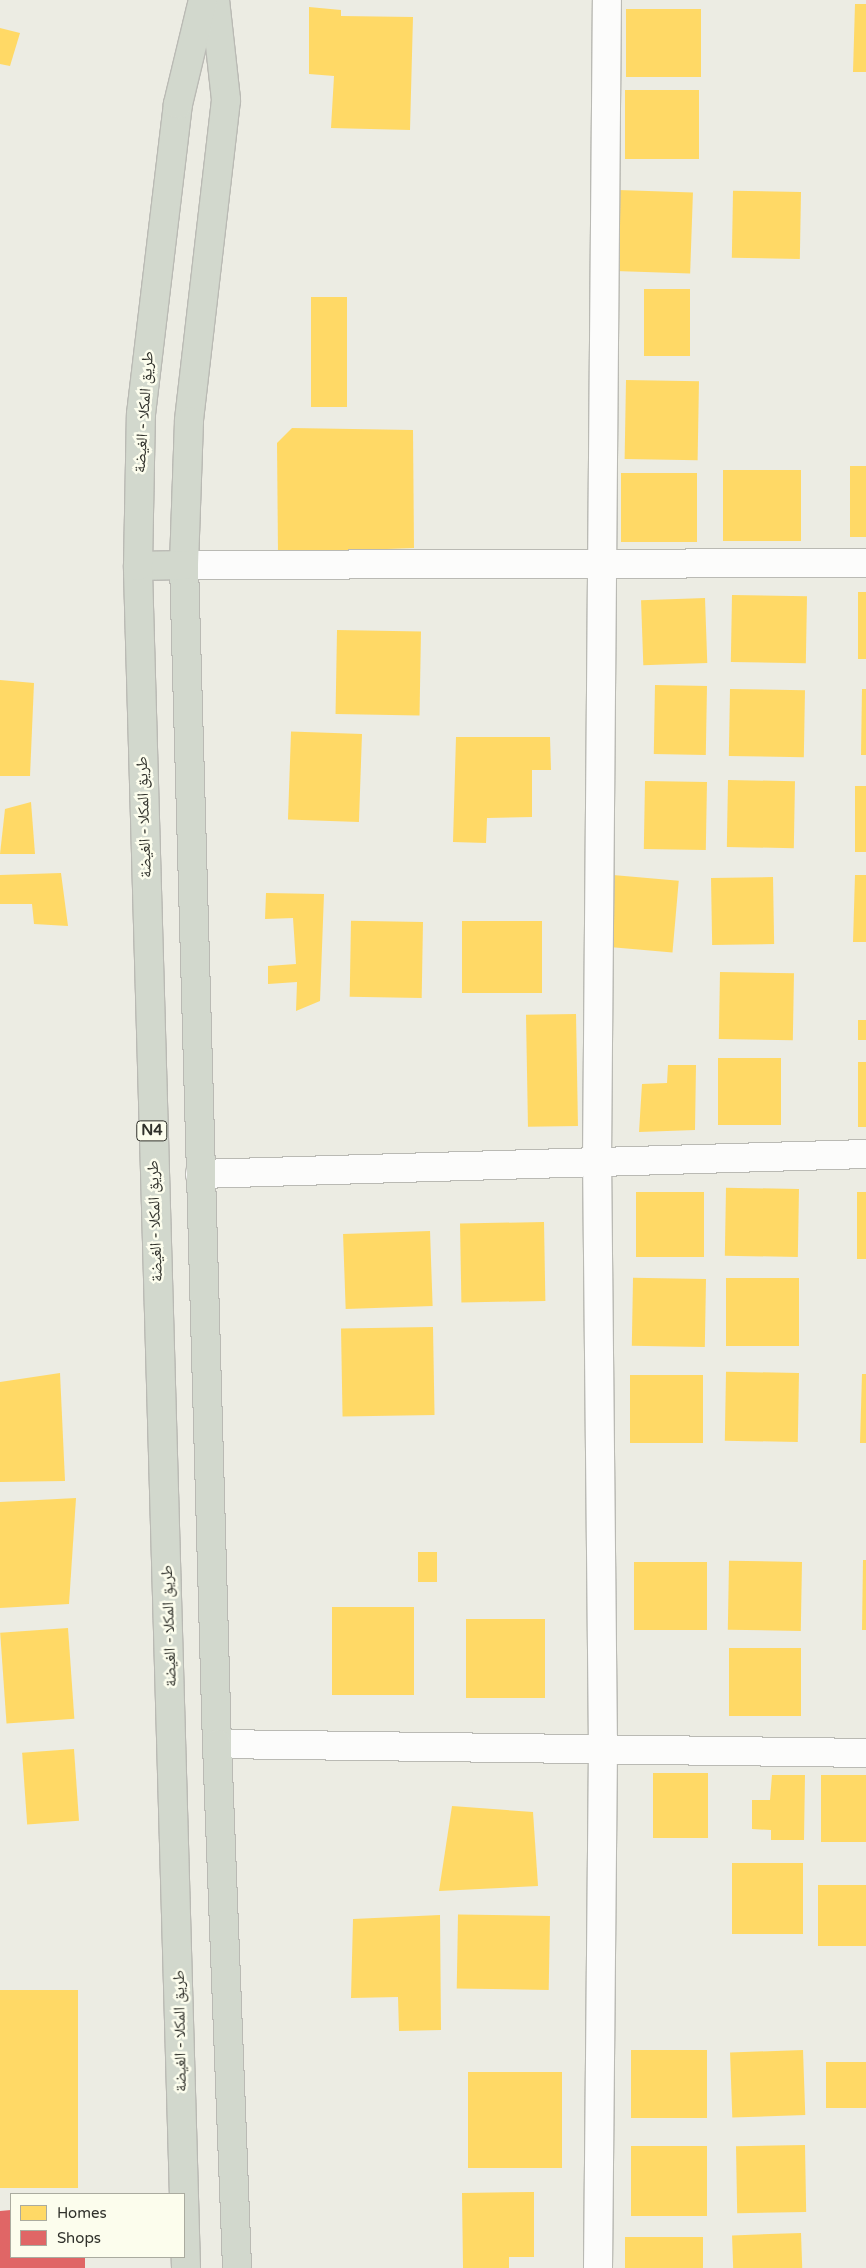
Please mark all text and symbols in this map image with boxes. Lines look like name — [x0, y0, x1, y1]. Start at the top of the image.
street label: طريق المكلا - الغيضة — [130, 350, 158, 474]
street label: طريق المكلا - الغيضة — [132, 756, 156, 878]
road number: N4 — [136, 1118, 168, 1144]
street label: طريق المكلا - الغيضة — [143, 1160, 167, 1282]
street label: طريق المكلا - الغيضة — [157, 1565, 181, 1687]
street label: طريق المكلا - الغيضة — [169, 1970, 191, 2092]
legend — [10, 2193, 185, 2258]
text: Homes — [57, 2204, 107, 2222]
text: Shops — [57, 2229, 101, 2247]

